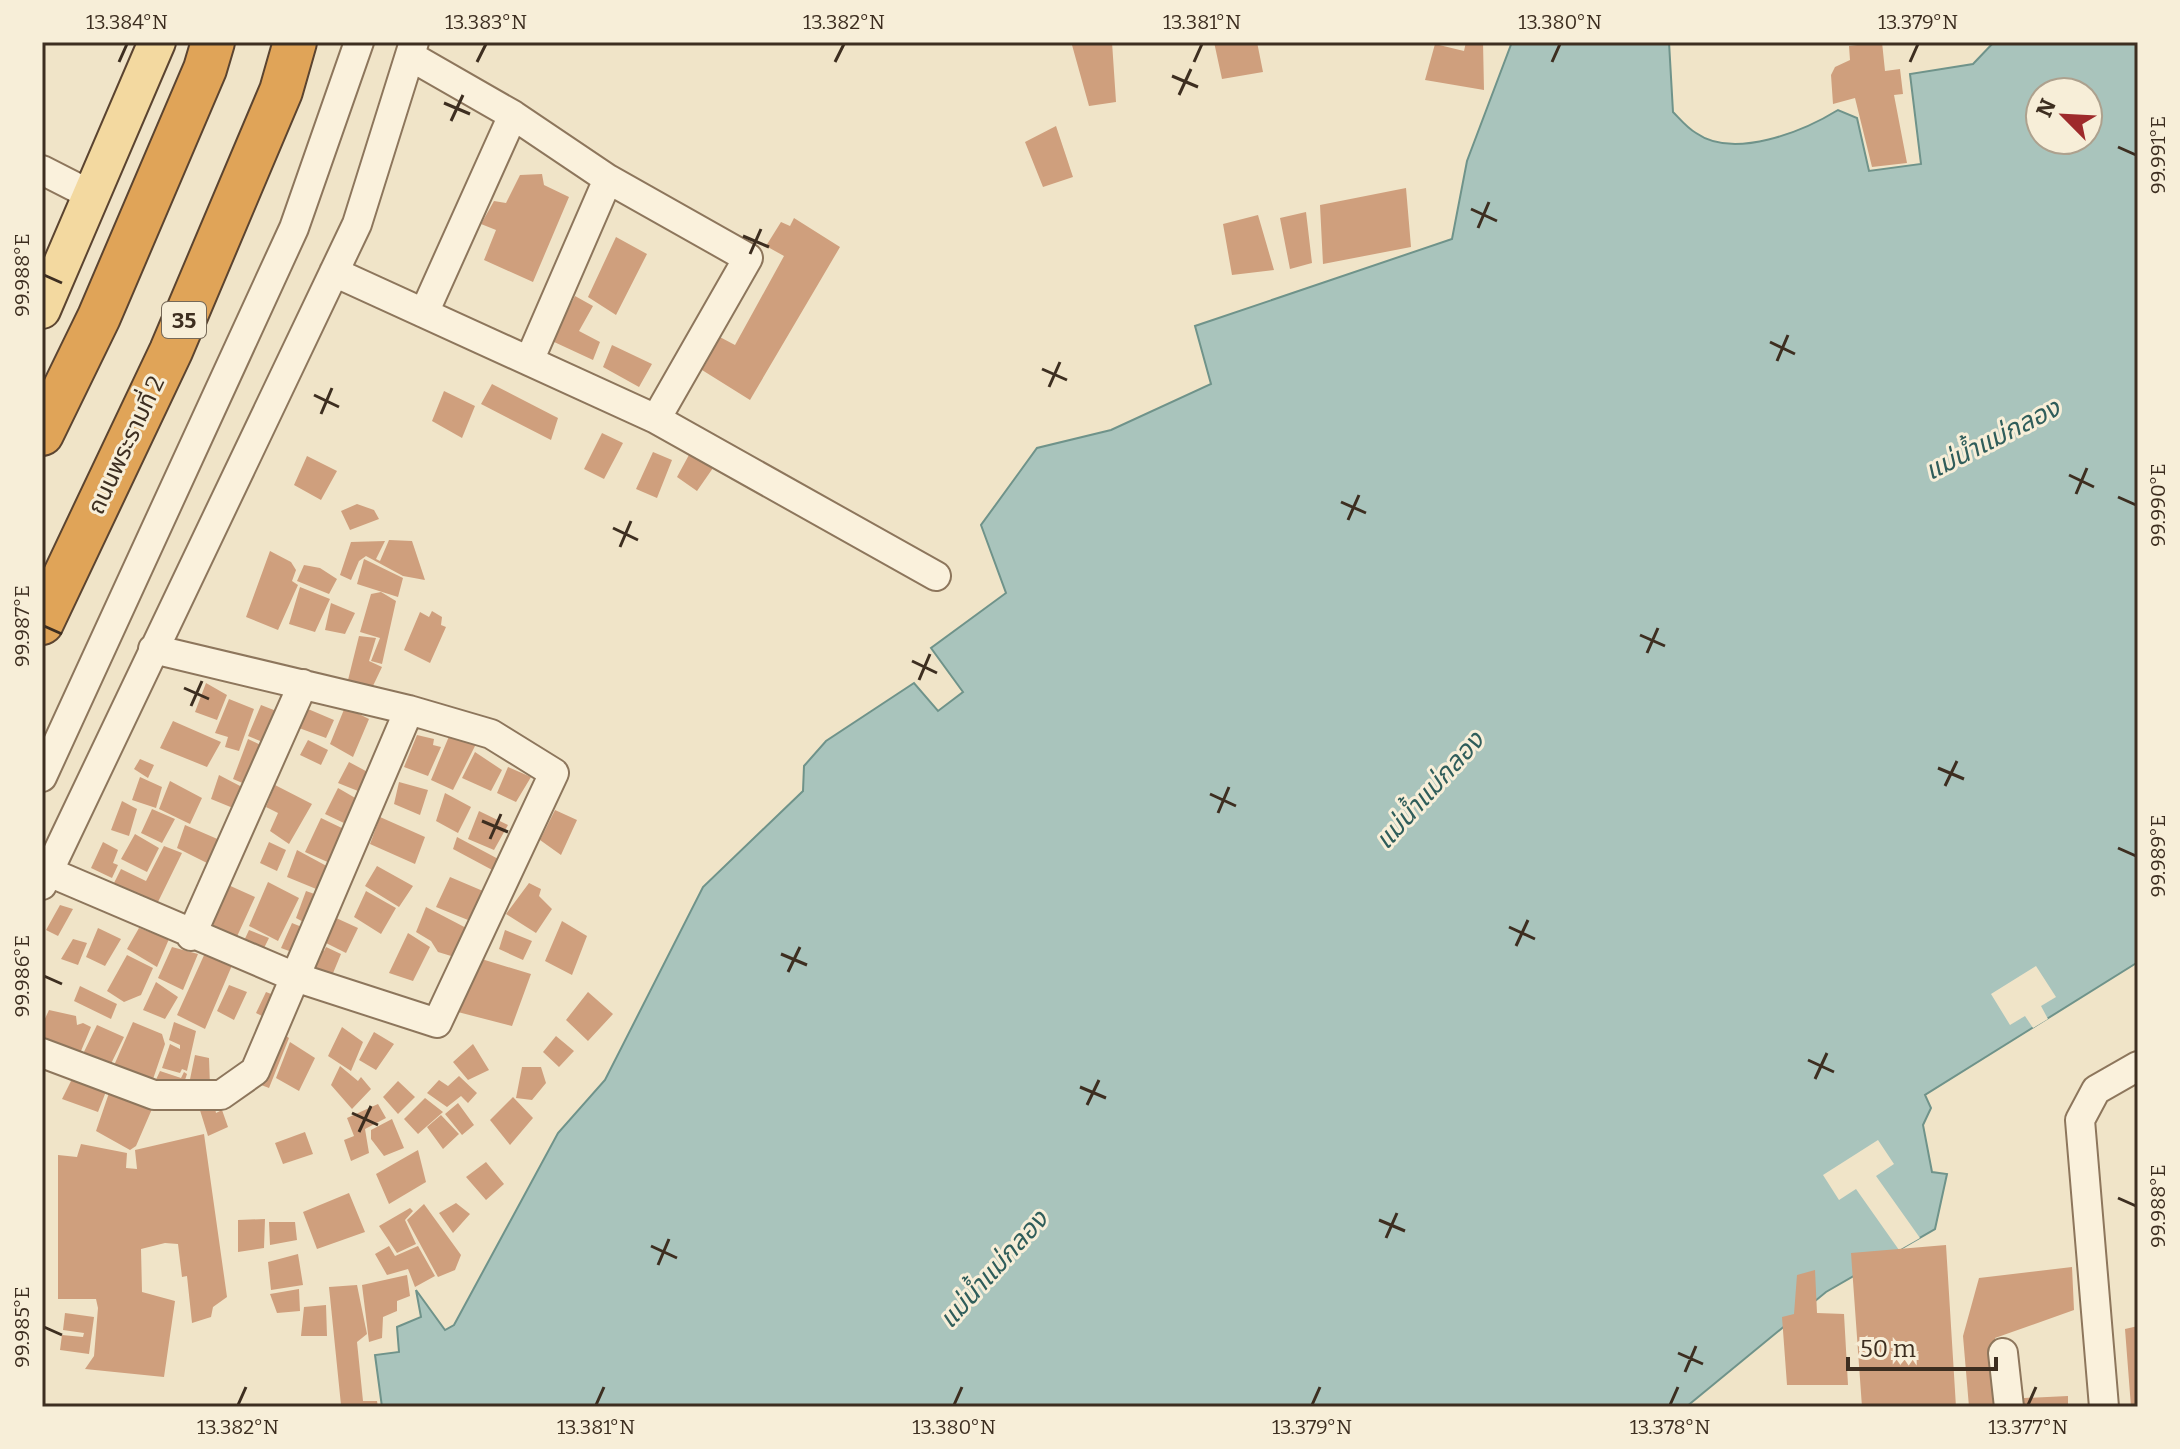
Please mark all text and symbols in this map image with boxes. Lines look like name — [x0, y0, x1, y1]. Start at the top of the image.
text: 13.384°N — [86, 10, 168, 34]
text: 13.383°N — [445, 10, 527, 34]
text: 13.382°N — [803, 10, 885, 34]
text: 13.381°N — [1163, 10, 1241, 34]
text: 13.380°N — [1518, 10, 1602, 34]
text: 13.379°N — [1878, 10, 1958, 34]
north arrow — [2024, 76, 2104, 156]
text: N — [2030, 95, 2062, 121]
text: 99.991°E — [2146, 116, 2170, 194]
text: 99.988°E — [10, 233, 34, 317]
road number: 35 — [162, 302, 206, 338]
street label: ถนนพระรามที่ 2 — [79, 370, 170, 518]
water label: แม่น้ำแม่กลอง — [1918, 389, 2066, 487]
text: 99.990°E — [2146, 463, 2170, 547]
text: 99.987°E — [10, 585, 34, 667]
water label: แม่น้ำแม่กลอง — [1366, 722, 1491, 855]
text: 99.989°E — [2146, 815, 2170, 897]
text: 99.986°E — [10, 935, 34, 1017]
text: 99.988°E — [2146, 1164, 2170, 1248]
water label: แม่น้ำแม่กลอง — [930, 1201, 1055, 1334]
text: 99.985°E — [10, 1286, 34, 1368]
scale bar — [1848, 1321, 1996, 1371]
text: 50 m — [1860, 1335, 1916, 1363]
text: 13.382°N — [197, 1415, 279, 1439]
text: 13.381°N — [557, 1415, 635, 1439]
text: 13.380°N — [912, 1415, 996, 1439]
text: 13.379°N — [1272, 1415, 1352, 1439]
text: 13.378°N — [1630, 1415, 1711, 1439]
text: 13.377°N — [1988, 1415, 2068, 1439]

